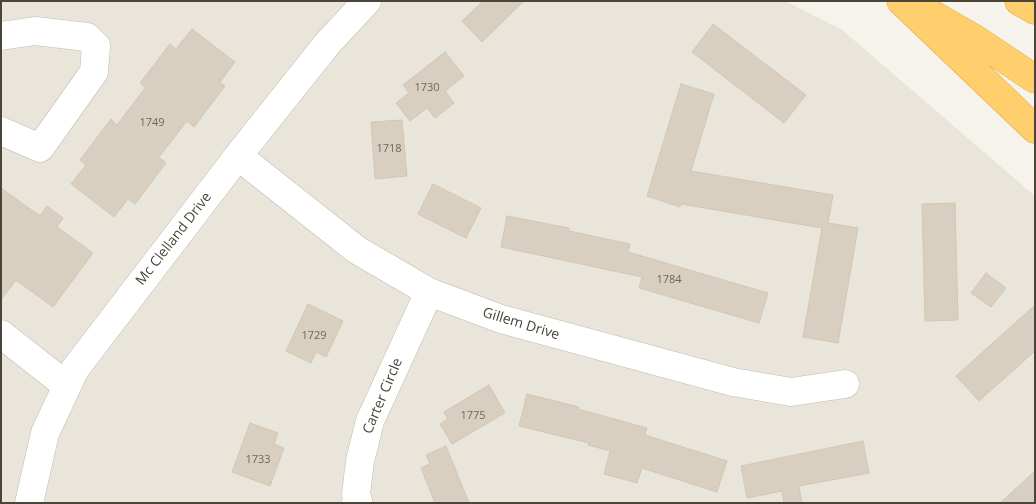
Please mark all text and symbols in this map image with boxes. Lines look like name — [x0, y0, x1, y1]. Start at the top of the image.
house number: 1730 — [414, 81, 440, 95]
house number: 1749 — [139, 116, 165, 130]
house number: 1718 — [376, 142, 402, 156]
street label: Mc Clelland Drive — [133, 189, 215, 289]
house number: 1784 — [656, 273, 682, 287]
street label: Gillem Drive — [481, 304, 561, 344]
house number: 1729 — [301, 329, 327, 343]
street label: Carter Circle — [360, 356, 406, 436]
house number: 1775 — [460, 409, 486, 423]
house number: 1733 — [245, 453, 271, 467]

